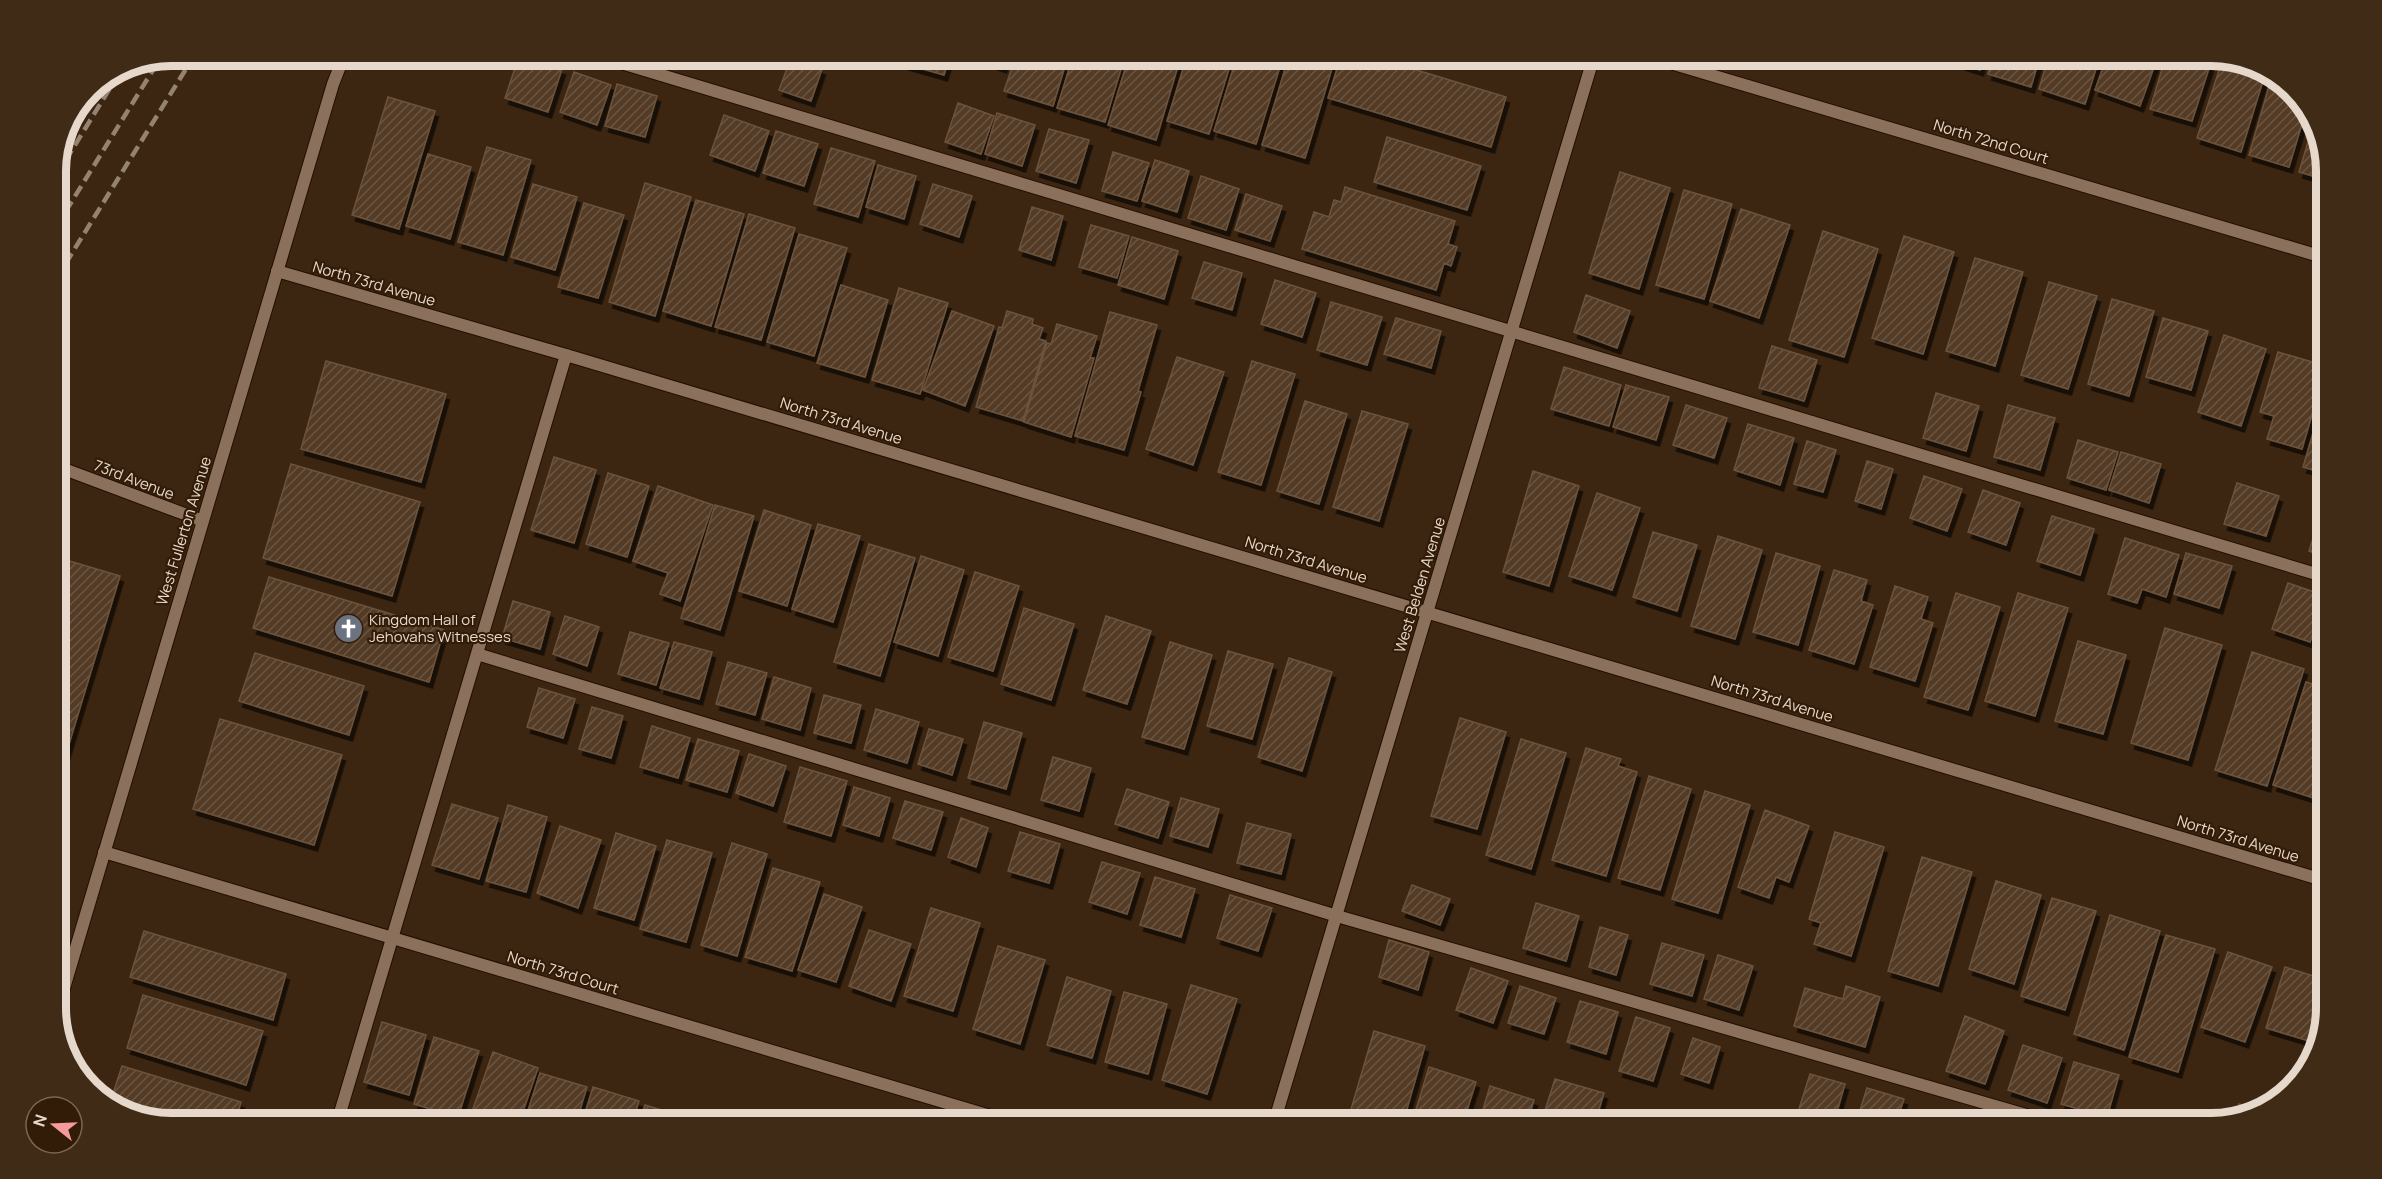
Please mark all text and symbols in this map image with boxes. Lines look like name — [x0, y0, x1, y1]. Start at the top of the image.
street label: North 72nd Court — [1931, 114, 2051, 169]
street label: North 73rd Avenue — [310, 256, 438, 311]
street label: North 73rd Avenue — [777, 392, 905, 449]
street label: West Fullerton Avenue — [151, 454, 216, 608]
street label: 73rd Avenue — [91, 455, 178, 505]
street label: West Belden Avenue — [1389, 514, 1450, 655]
street label: North 73rd Avenue — [1242, 531, 1370, 588]
place label: Kingdom Hall of Jehovahs Witnesses — [369, 609, 511, 647]
church icon: Kingdom Hall of Jehovahs Witnesses — [332, 613, 364, 645]
street label: North 73rd Avenue — [1708, 670, 1836, 727]
street label: North 73rd Avenue — [2174, 810, 2302, 867]
street label: North 73rd Court — [505, 946, 621, 999]
north arrow — [24, 1095, 84, 1155]
text: N — [27, 1111, 52, 1129]

